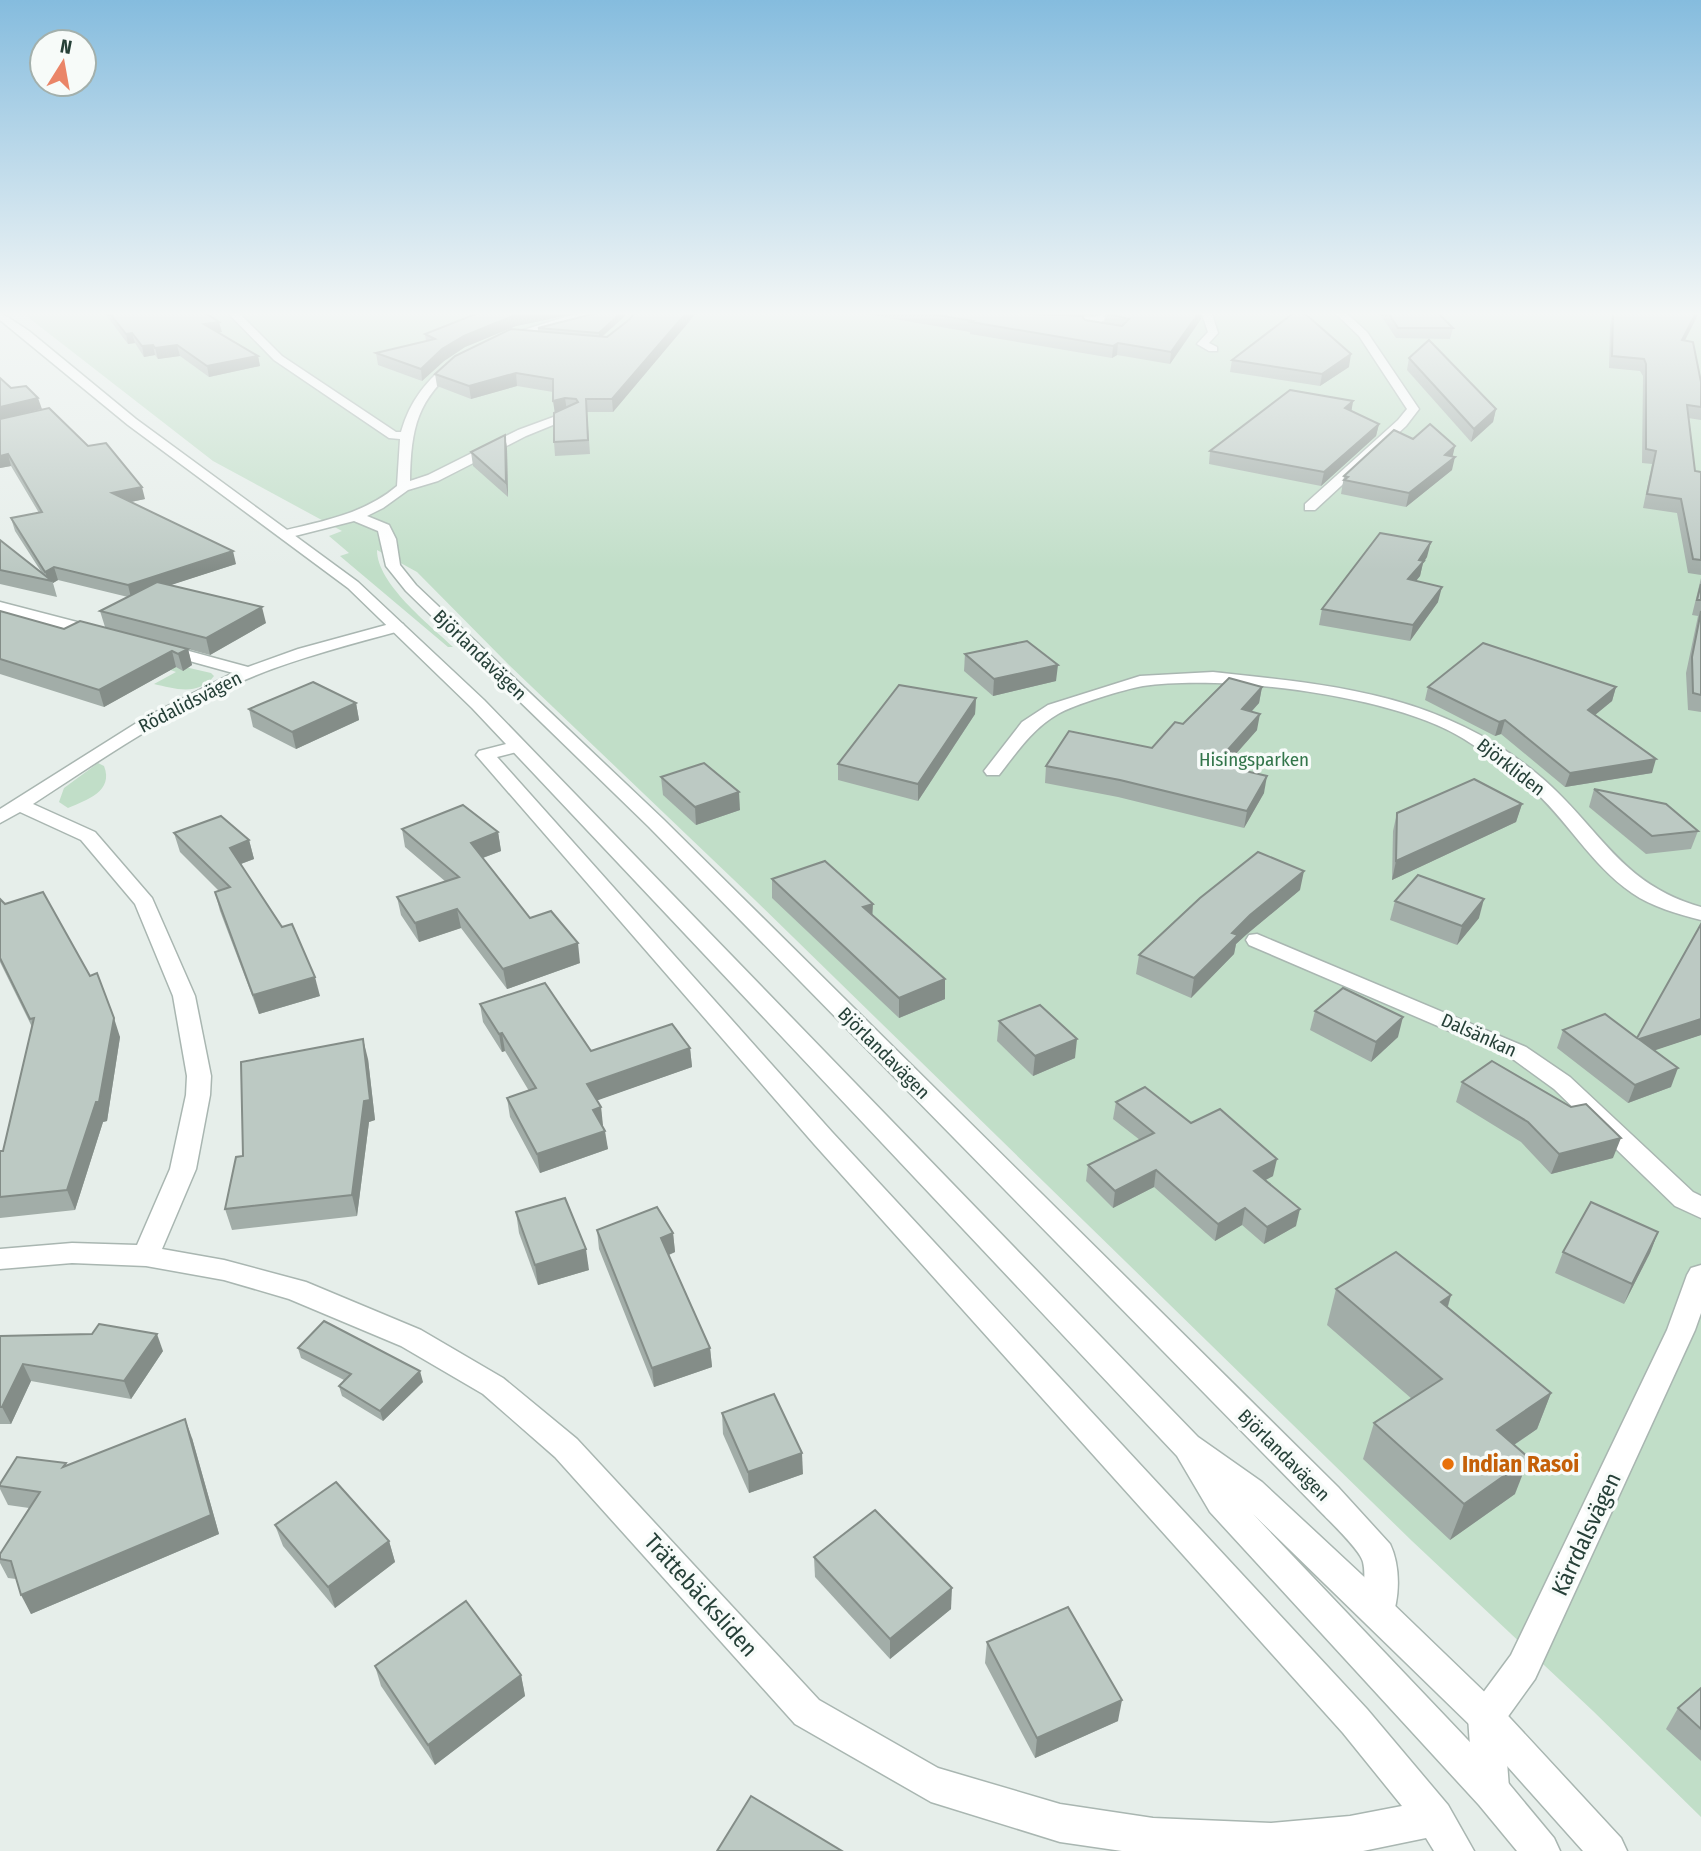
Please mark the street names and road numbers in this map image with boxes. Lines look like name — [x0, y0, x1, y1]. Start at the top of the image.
street label: Björlandavägen — [429, 605, 531, 705]
street label: Rödalidsvägen — [135, 666, 245, 738]
street label: Björkliden — [1472, 733, 1550, 801]
street label: Björlandavägen — [833, 1002, 935, 1104]
street label: Dalsänkan — [1438, 1008, 1520, 1062]
street label: Björlandavägen — [1233, 1404, 1335, 1506]
street label: Kärrdalsvägen — [1545, 1468, 1627, 1600]
street label: Trättebäcksliden — [638, 1528, 764, 1662]

